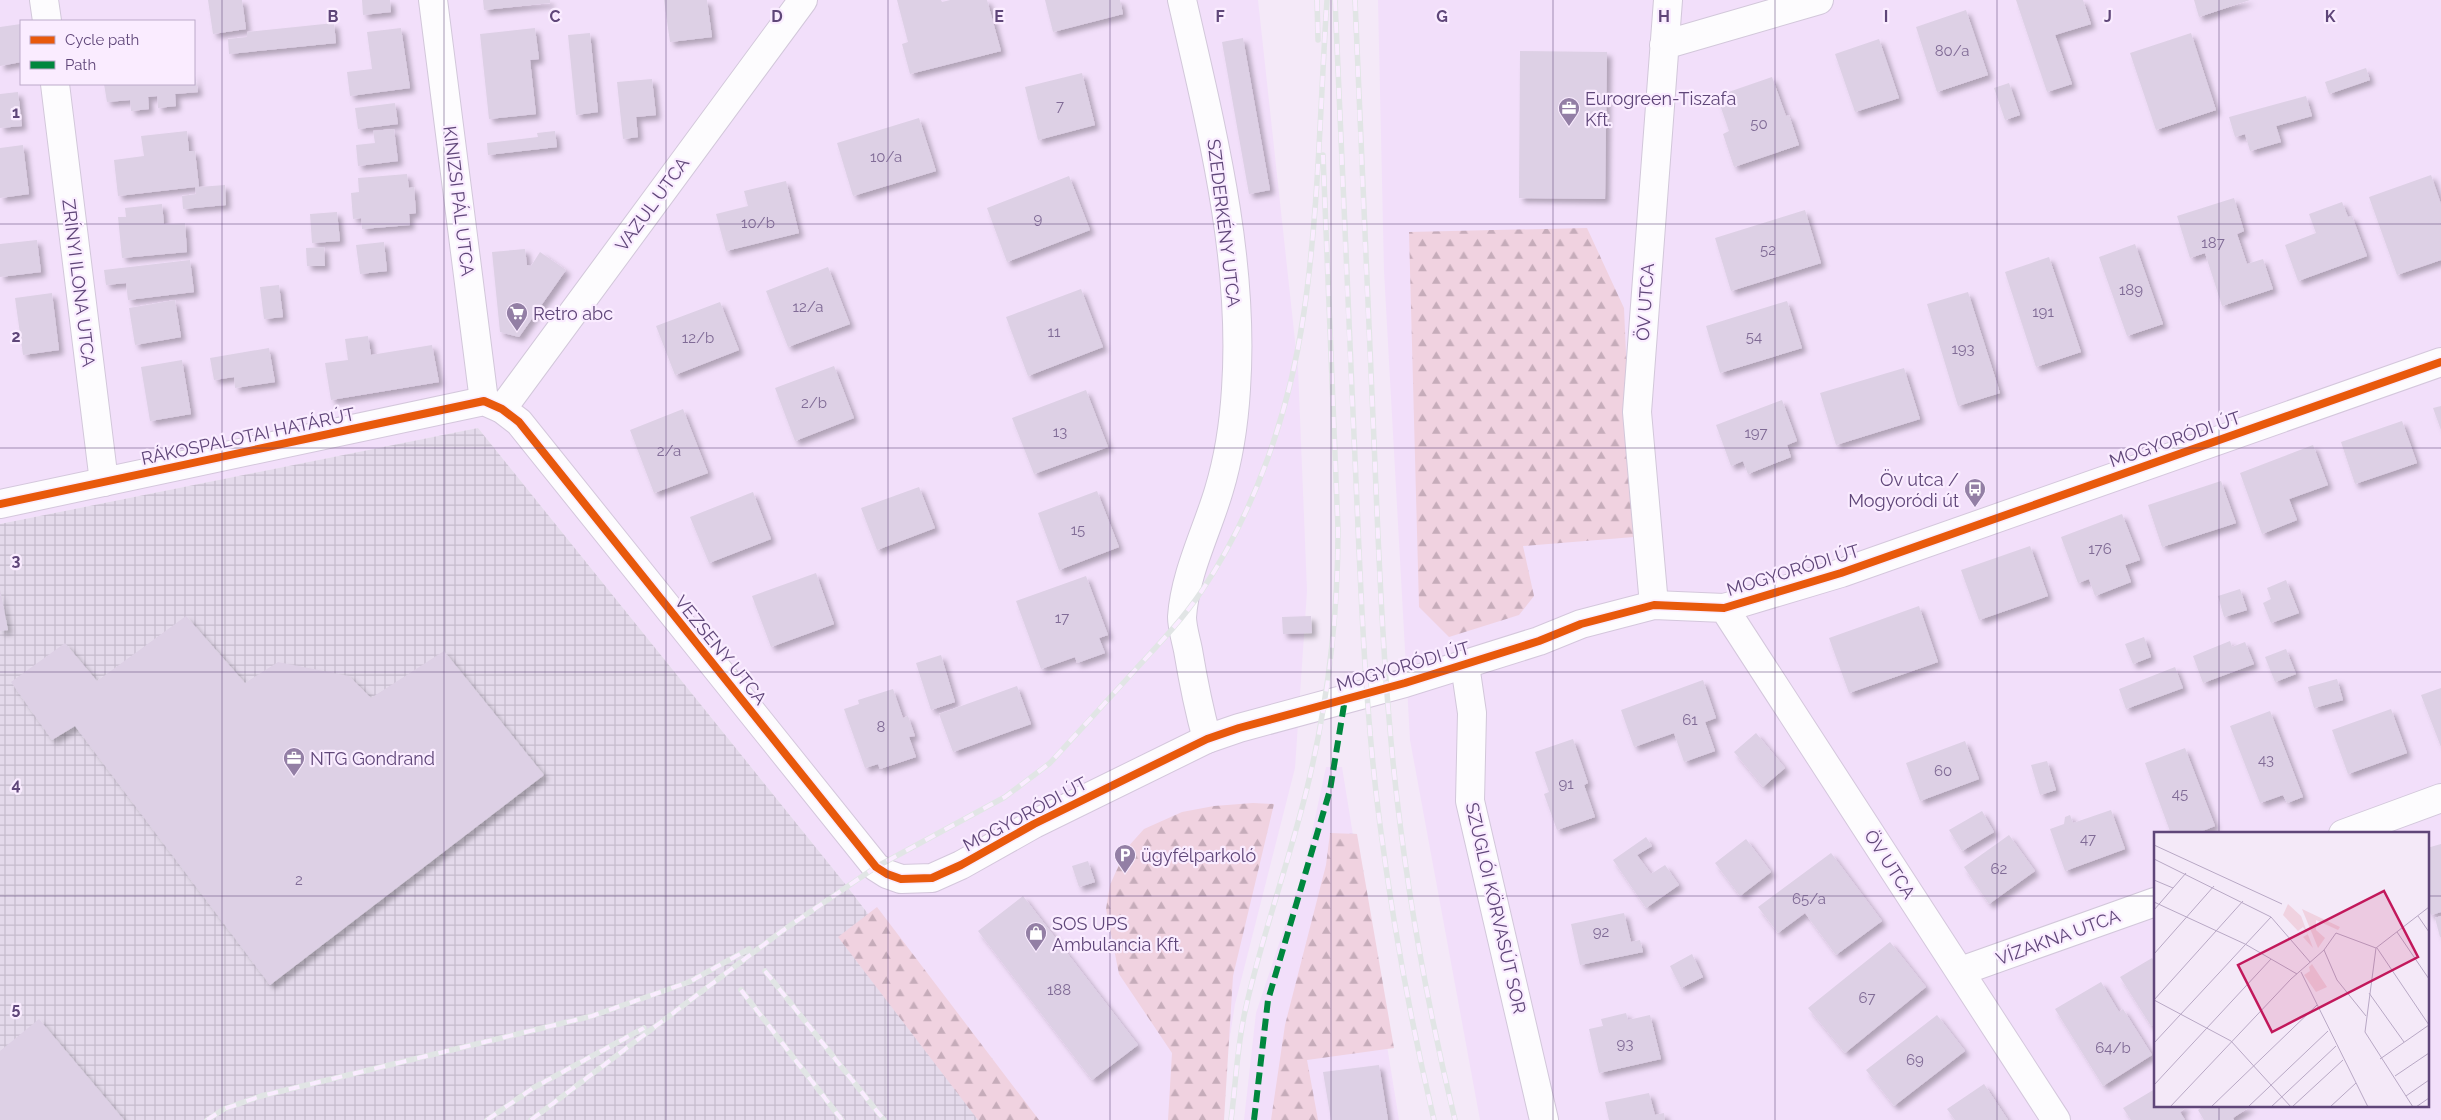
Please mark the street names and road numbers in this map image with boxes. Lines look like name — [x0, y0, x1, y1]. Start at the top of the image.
street label: KINIZSI PÁL UTCA — [439, 125, 480, 277]
street label: SZEDERKÉNY UTCA — [1203, 138, 1246, 308]
street label: VAZUL UTCA — [611, 153, 693, 255]
street label: ZRÍNYI ILONA UTCA — [58, 198, 101, 368]
street label: ÖV UTCA — [1632, 263, 1658, 341]
street label: RÁKOSPALOTAI HATÁRÚT — [139, 402, 357, 469]
street label: MOGYORÓDI ÚT — [2106, 406, 2244, 471]
street label: MOGYORÓDI ÚT — [1724, 539, 1862, 600]
street label: VEZSENY UTCA — [671, 591, 771, 709]
street label: MOGYORÓDI ÚT — [1334, 636, 1472, 695]
street label: MOGYORÓDI ÚT — [959, 772, 1091, 856]
street label: SZUGLÓI KÖRVASÚT SOR — [1461, 800, 1532, 1016]
street label: ÖV UTCA — [1860, 826, 1920, 902]
street label: VÍZAKNA UTCA — [1993, 904, 2123, 969]

